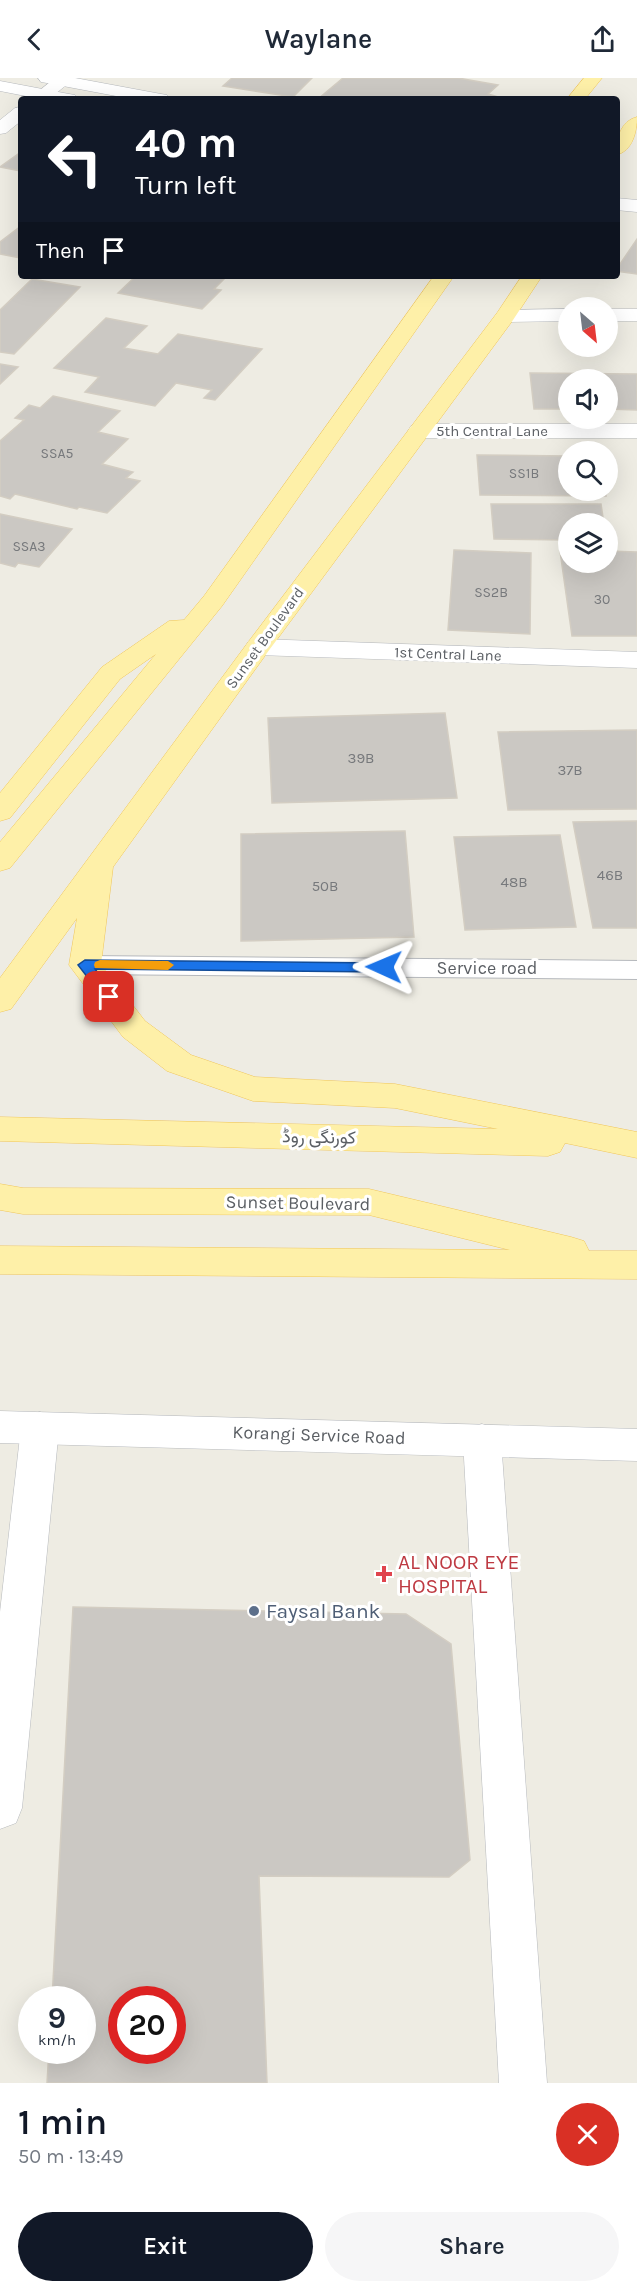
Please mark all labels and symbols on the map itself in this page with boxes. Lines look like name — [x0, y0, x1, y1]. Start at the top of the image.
north arrow — [558, 297, 618, 357]
street label: 5th Central Lane — [436, 422, 548, 440]
house number: SSA5 — [41, 445, 74, 462]
house number: SS1B — [509, 465, 539, 482]
house number: SSA3 — [12, 538, 46, 555]
street label: Sunset Boulevard — [222, 584, 308, 692]
house number: SS2B — [474, 584, 508, 601]
house number: 30 — [594, 591, 610, 608]
street label: 1st Central Lane — [394, 643, 502, 665]
house number: 39B — [348, 749, 374, 767]
house number: 37B — [557, 761, 583, 779]
house number: 46B — [597, 866, 623, 884]
house number: 48B — [501, 873, 527, 891]
house number: 50B — [312, 877, 338, 895]
position arrow — [352, 935, 416, 999]
street label: Service road — [437, 957, 537, 979]
pin — [83, 971, 134, 1022]
street label: کورنگی روڈ — [282, 1125, 356, 1149]
street label: Sunset Boulevard — [225, 1191, 371, 1215]
street label: Korangi Service Road — [232, 1421, 406, 1449]
place label: AL NOOR EYE HOSPITAL — [398, 1550, 519, 1598]
marker: AL NOOR EYE HOSPITAL — [375, 1565, 393, 1583]
place label: Faysal Bank — [266, 1599, 381, 1623]
marker: Faysal Bank — [247, 1604, 261, 1618]
speed limit sign: 20 — [108, 1986, 186, 2064]

